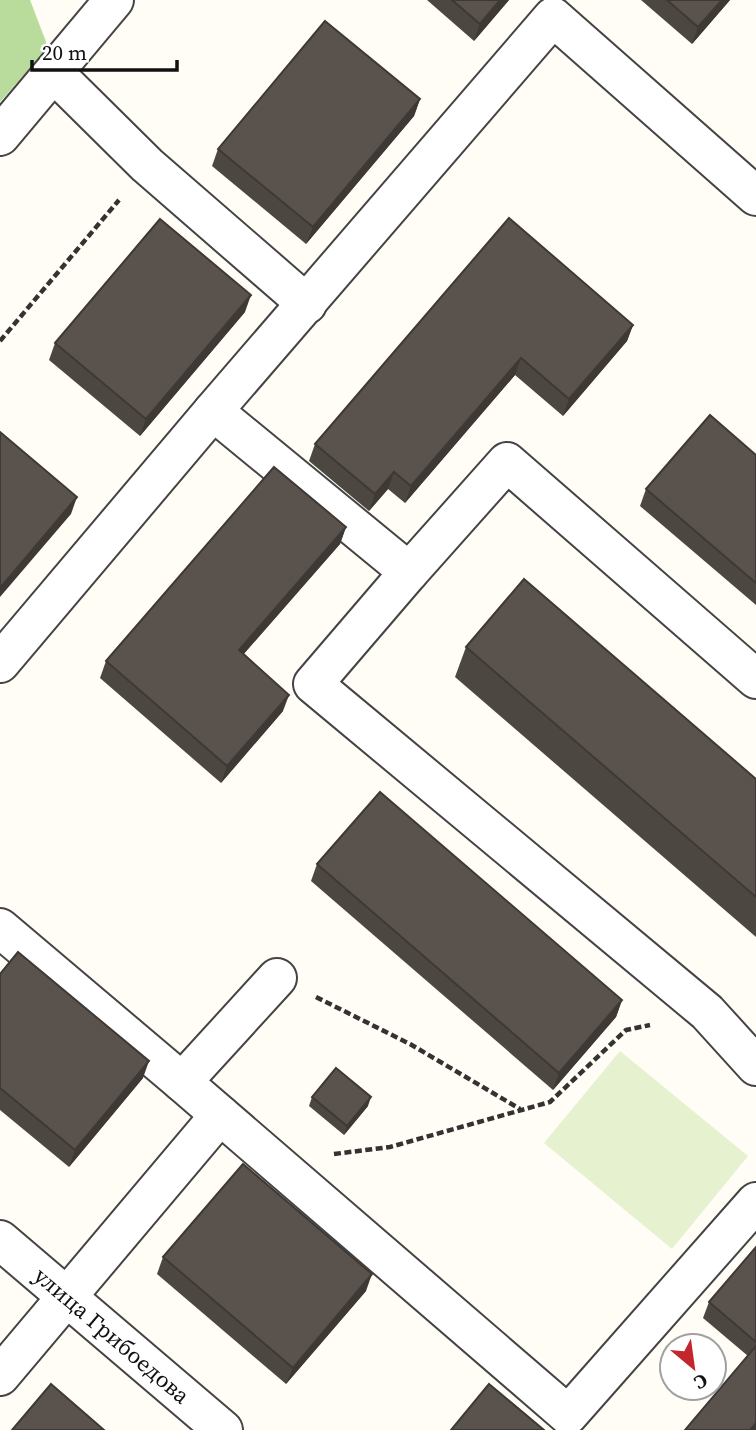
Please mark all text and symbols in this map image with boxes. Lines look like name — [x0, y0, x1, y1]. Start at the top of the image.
scale bar — [32, 28, 177, 72]
text: 20 m — [42, 38, 87, 67]
street label: улица Грибоедова — [27, 1260, 197, 1411]
north arrow — [658, 1332, 728, 1402]
text: С — [690, 1368, 713, 1396]

